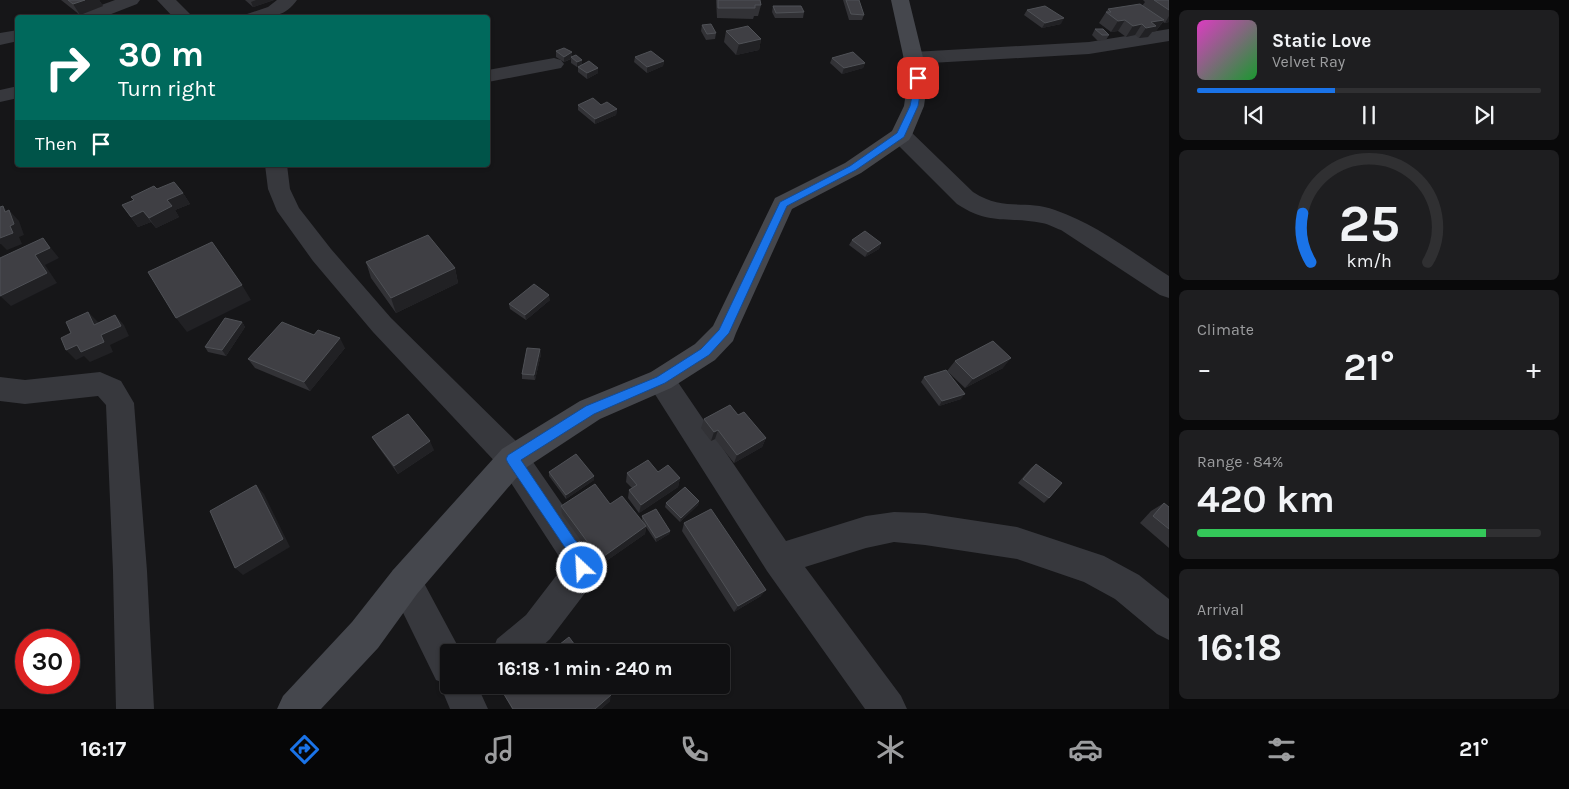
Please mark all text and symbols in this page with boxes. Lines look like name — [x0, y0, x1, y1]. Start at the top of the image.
text: Static Love — [1272, 30, 1371, 52]
text: 30 m — [118, 34, 204, 75]
icon: right — [35, 35, 100, 100]
text: Velvet Ray — [1272, 52, 1345, 71]
pin — [897, 57, 939, 99]
icon: arrive — [904, 64, 932, 92]
text: Turn right — [118, 76, 216, 102]
icon: previous — [1240, 101, 1268, 129]
icon: pause — [1355, 101, 1383, 129]
icon: next — [1470, 101, 1498, 129]
icon: arrive — [87, 130, 115, 158]
text: Then — [35, 133, 77, 155]
text: 25 — [1338, 193, 1400, 254]
text: km/h — [1346, 251, 1392, 272]
text: Climate — [1197, 320, 1254, 339]
text: 21° — [1343, 345, 1395, 390]
text: − — [1197, 352, 1212, 385]
text: + — [1526, 352, 1541, 385]
text: Range · 84% — [1197, 452, 1283, 471]
text: 420 km — [1197, 477, 1335, 522]
position arrow — [555, 541, 607, 593]
text: Arrival — [1197, 600, 1244, 619]
text: 16:18 — [1197, 625, 1282, 670]
speed limit sign: 30 — [15, 629, 80, 694]
text: 16:18 · 1 min · 240 m — [497, 658, 673, 680]
icon: directions — [287, 732, 322, 767]
icon: music — [482, 732, 517, 767]
icon: phone — [677, 732, 712, 767]
icon: climate — [873, 732, 908, 767]
icon: car — [1068, 732, 1103, 767]
icon: filters — [1264, 732, 1299, 767]
text: 16:17 — [80, 736, 126, 762]
text: 21° — [1459, 736, 1489, 762]

